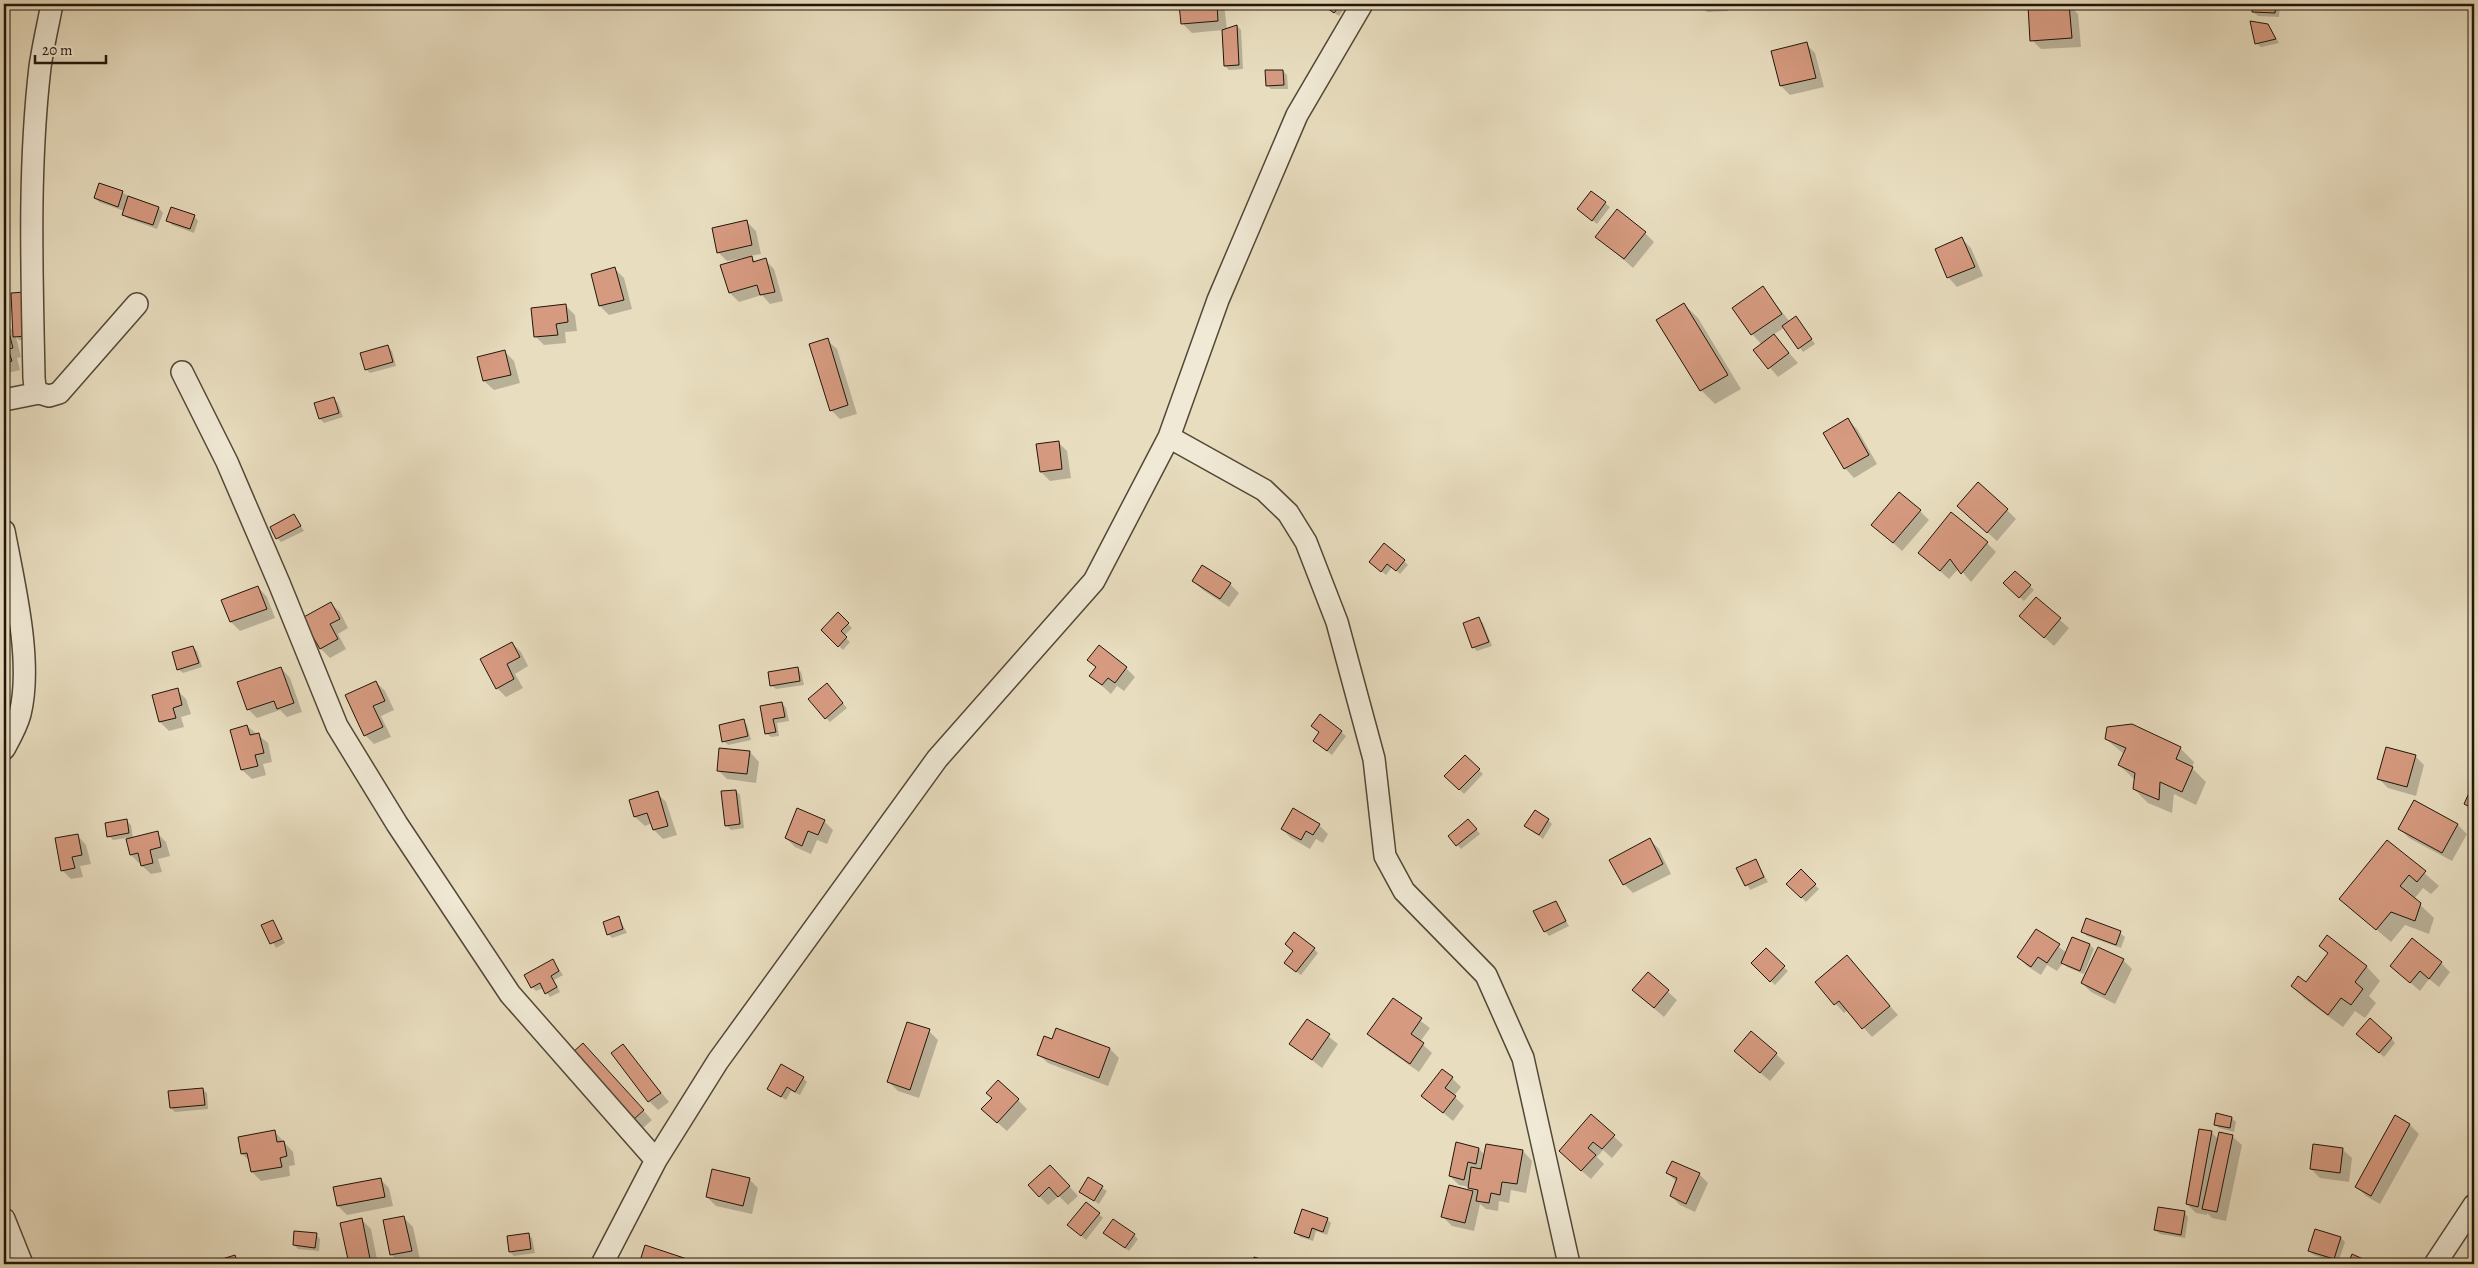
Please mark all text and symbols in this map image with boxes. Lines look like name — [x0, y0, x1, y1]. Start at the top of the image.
scale bar — [35, 32, 106, 64]
text: 20 m — [42, 40, 73, 60]

